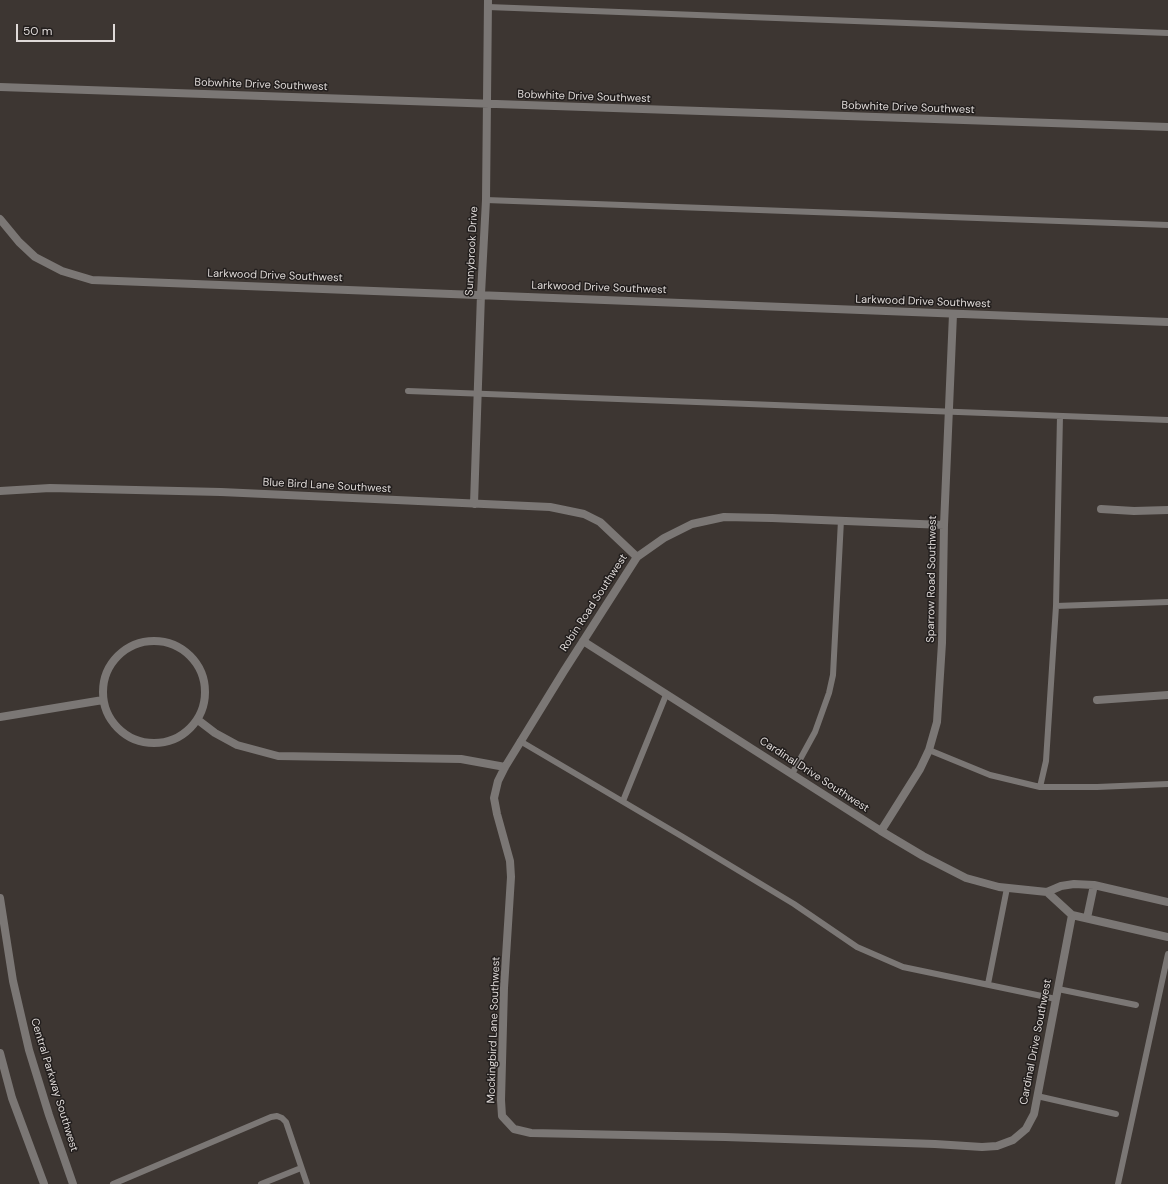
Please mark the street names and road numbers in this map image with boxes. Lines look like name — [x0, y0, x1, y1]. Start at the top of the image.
street label: Bobwhite Drive Southwest — [194, 76, 328, 94]
street label: Bobwhite Drive Southwest — [517, 88, 651, 106]
street label: Bobwhite Drive Southwest — [841, 99, 975, 117]
street label: Sunnybrook Drive — [463, 206, 481, 296]
street label: Larkwood Drive Southwest — [207, 267, 343, 285]
street label: Larkwood Drive Southwest — [531, 279, 667, 297]
street label: Larkwood Drive Southwest — [855, 293, 991, 311]
street label: Blue Bird Lane Southwest — [262, 476, 392, 496]
street label: Sparrow Road Southwest — [924, 515, 940, 643]
street label: Robin Road Southwest — [557, 552, 631, 654]
street label: Cardinal Drive Southwest — [757, 735, 871, 815]
street label: Mockingbird Lane Southwest — [485, 956, 503, 1104]
street label: Cardinal Drive Southwest — [1017, 978, 1055, 1106]
street label: Central Parkway Southwest — [27, 1017, 81, 1153]

